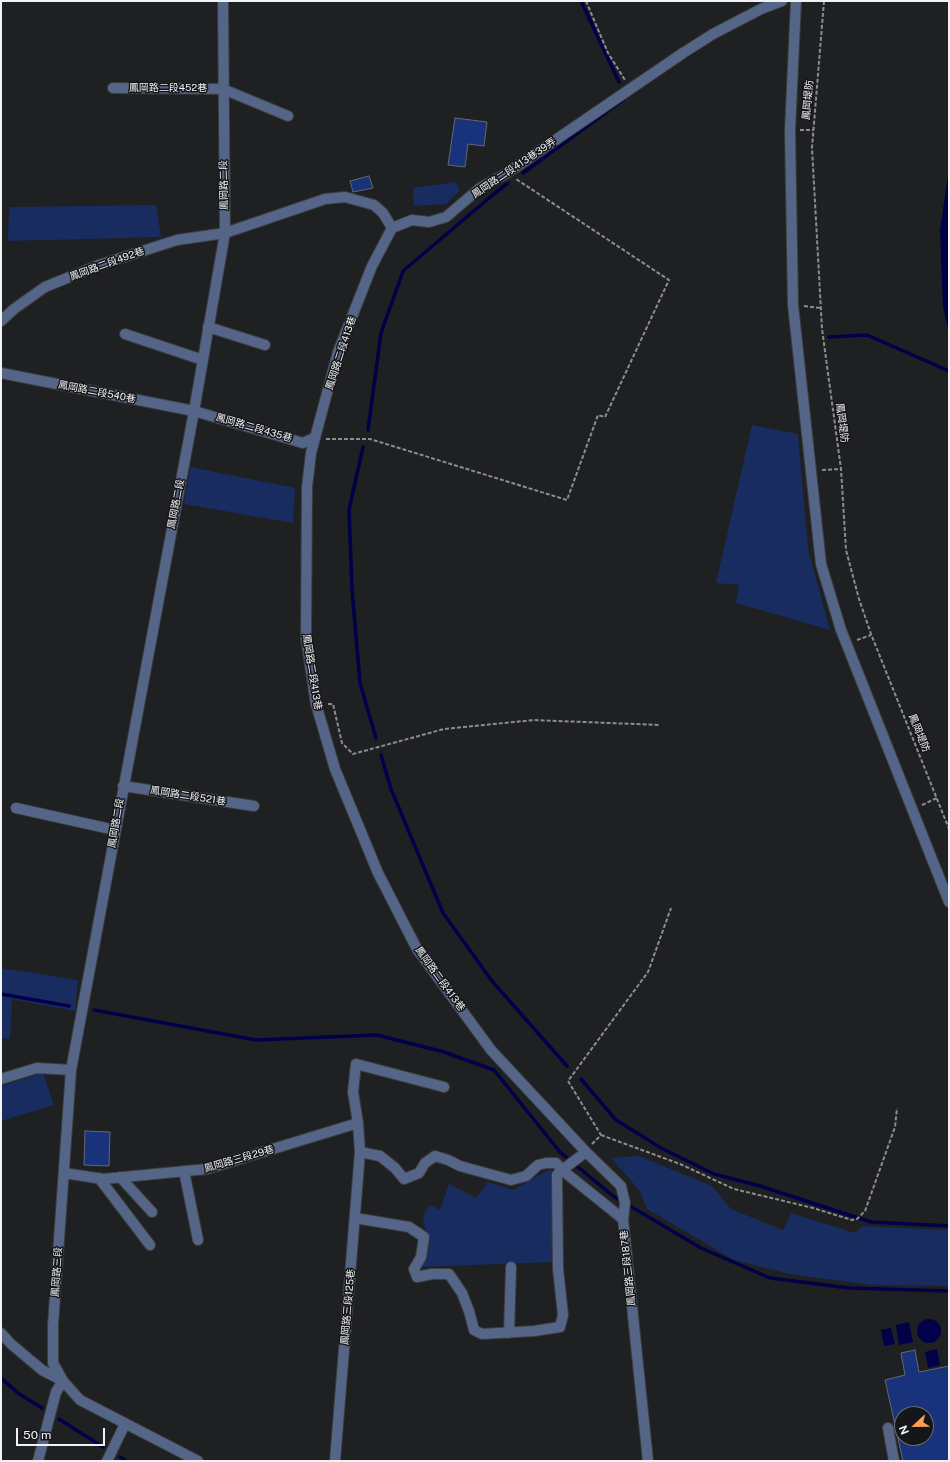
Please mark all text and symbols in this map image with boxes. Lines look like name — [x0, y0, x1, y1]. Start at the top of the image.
street label: 鳳岡堤防 — [800, 80, 816, 120]
street label: 鳳岡路二段452巷 — [129, 82, 207, 94]
street label: 鳳岡路二段413巷39弄 — [470, 135, 558, 201]
street label: 鳳岡路二段 — [218, 160, 230, 210]
street label: 鳳岡路二段492巷 — [68, 245, 146, 283]
street label: 鳳岡路二段413巷 — [323, 315, 359, 391]
street label: 鳳岡路二段540巷 — [57, 379, 137, 405]
street label: 鳳岡堤防 — [833, 402, 851, 444]
street label: 鳳岡路二段435巷 — [214, 411, 294, 445]
street label: 鳳岡路二段 — [165, 478, 187, 530]
street label: 鳳岡路二段413巷 — [300, 633, 324, 711]
street label: 鳳岡堤防 — [906, 712, 932, 754]
street label: 鳳岡路二段521巷 — [149, 784, 227, 808]
street label: 鳳岡路二段 — [106, 797, 126, 849]
street label: 鳳岡路二段413巷 — [413, 944, 467, 1014]
street label: 鳳岡路三段29巷 — [203, 1143, 275, 1175]
street label: 鳳岡路三段187巷 — [618, 1229, 638, 1307]
street label: 鳳岡路三段 — [49, 1247, 65, 1297]
street label: 鳳岡路三段125巷 — [339, 1268, 357, 1346]
north arrow — [894, 1406, 934, 1446]
scale bar — [18, 1420, 107, 1446]
text: N — [897, 1424, 911, 1436]
text: 50 m — [23, 1428, 51, 1442]

